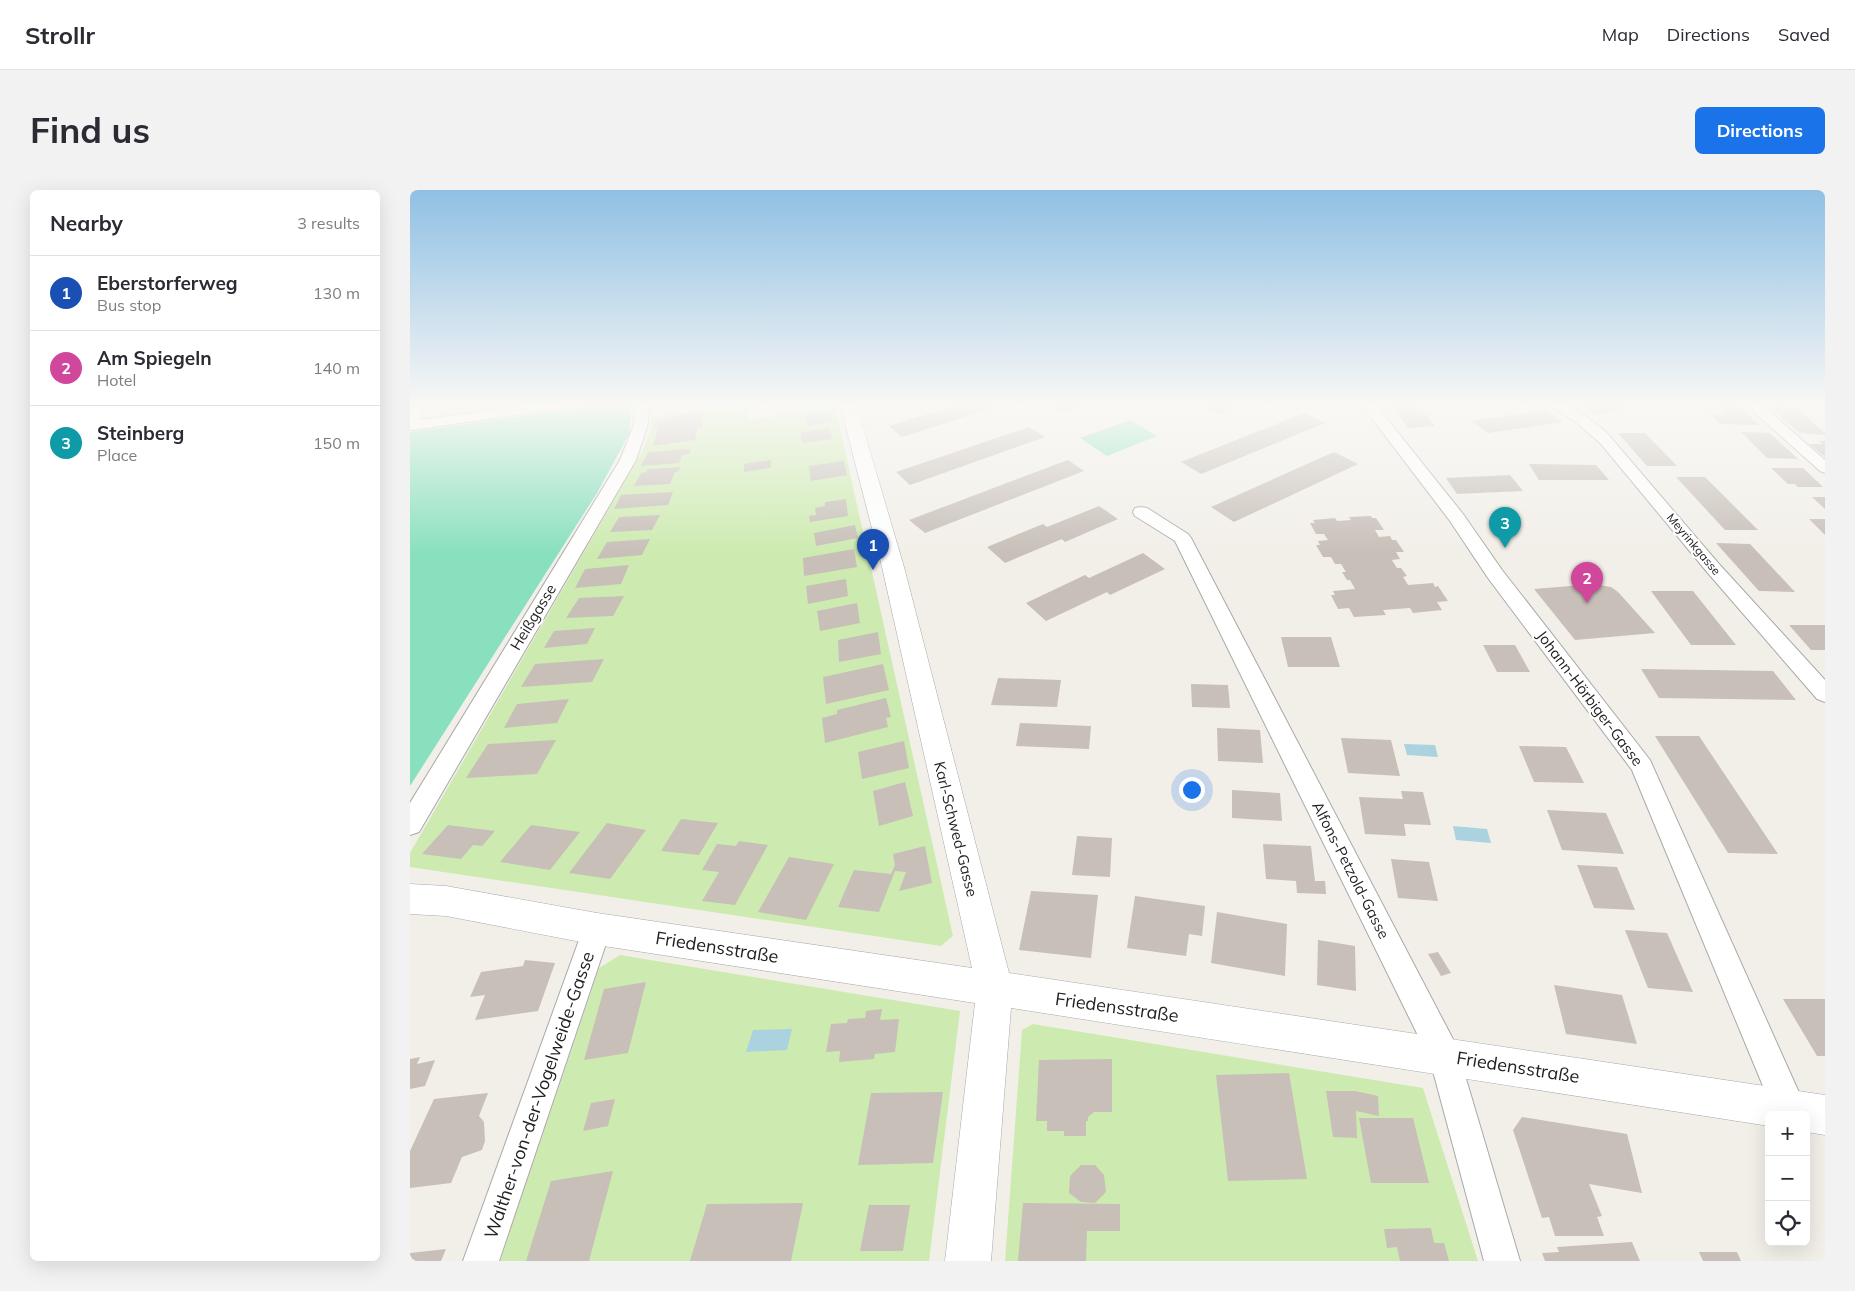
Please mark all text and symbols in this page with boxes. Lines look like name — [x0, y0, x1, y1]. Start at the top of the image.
text: Strollr — [25, 20, 95, 50]
text: Map — [1602, 23, 1639, 46]
text: Directions — [1667, 23, 1750, 46]
text: Saved — [1778, 23, 1830, 46]
button: Directions — [1695, 107, 1825, 154]
text: Find us — [30, 108, 150, 152]
text: Nearby — [50, 210, 123, 236]
text: 3 results — [297, 213, 360, 233]
text: Eberstorferweg — [97, 271, 238, 295]
text: 1 — [61, 283, 71, 303]
text: 130 m — [313, 283, 360, 303]
text: Bus stop — [97, 295, 161, 315]
text: Am Spiegeln — [97, 346, 212, 370]
text: 2 — [61, 358, 71, 378]
text: 140 m — [313, 358, 360, 378]
text: Hotel — [97, 370, 136, 390]
text: Steinberg — [97, 421, 184, 445]
text: 3 — [61, 433, 71, 453]
text: 150 m — [313, 433, 360, 453]
text: Place — [97, 445, 137, 465]
pin: 3 — [1489, 507, 1521, 548]
street label: Meyrinkgasse — [1664, 510, 1724, 578]
pin: 1 — [857, 529, 889, 570]
pin: 2 — [1571, 562, 1603, 603]
street label: Heißgasse — [506, 580, 560, 654]
street label: Johann-Hörbiger-Gasse — [1533, 626, 1647, 770]
street label: Karl-Schwed-Gasse — [930, 759, 982, 899]
your location — [1179, 777, 1205, 803]
street label: Alfons-Petzold-Gasse — [1308, 798, 1394, 942]
street label: Friedensstraße — [654, 926, 780, 968]
street label: Walther-von-der-Vogelweide-Gasse — [479, 948, 599, 1242]
street label: Friedensstraße — [1054, 987, 1180, 1027]
street label: Friedensstraße — [1455, 1046, 1581, 1088]
map controls — [1765, 1111, 1810, 1246]
button: + — [1765, 1111, 1810, 1156]
button: − — [1765, 1156, 1810, 1201]
button: locate — [1765, 1201, 1810, 1246]

